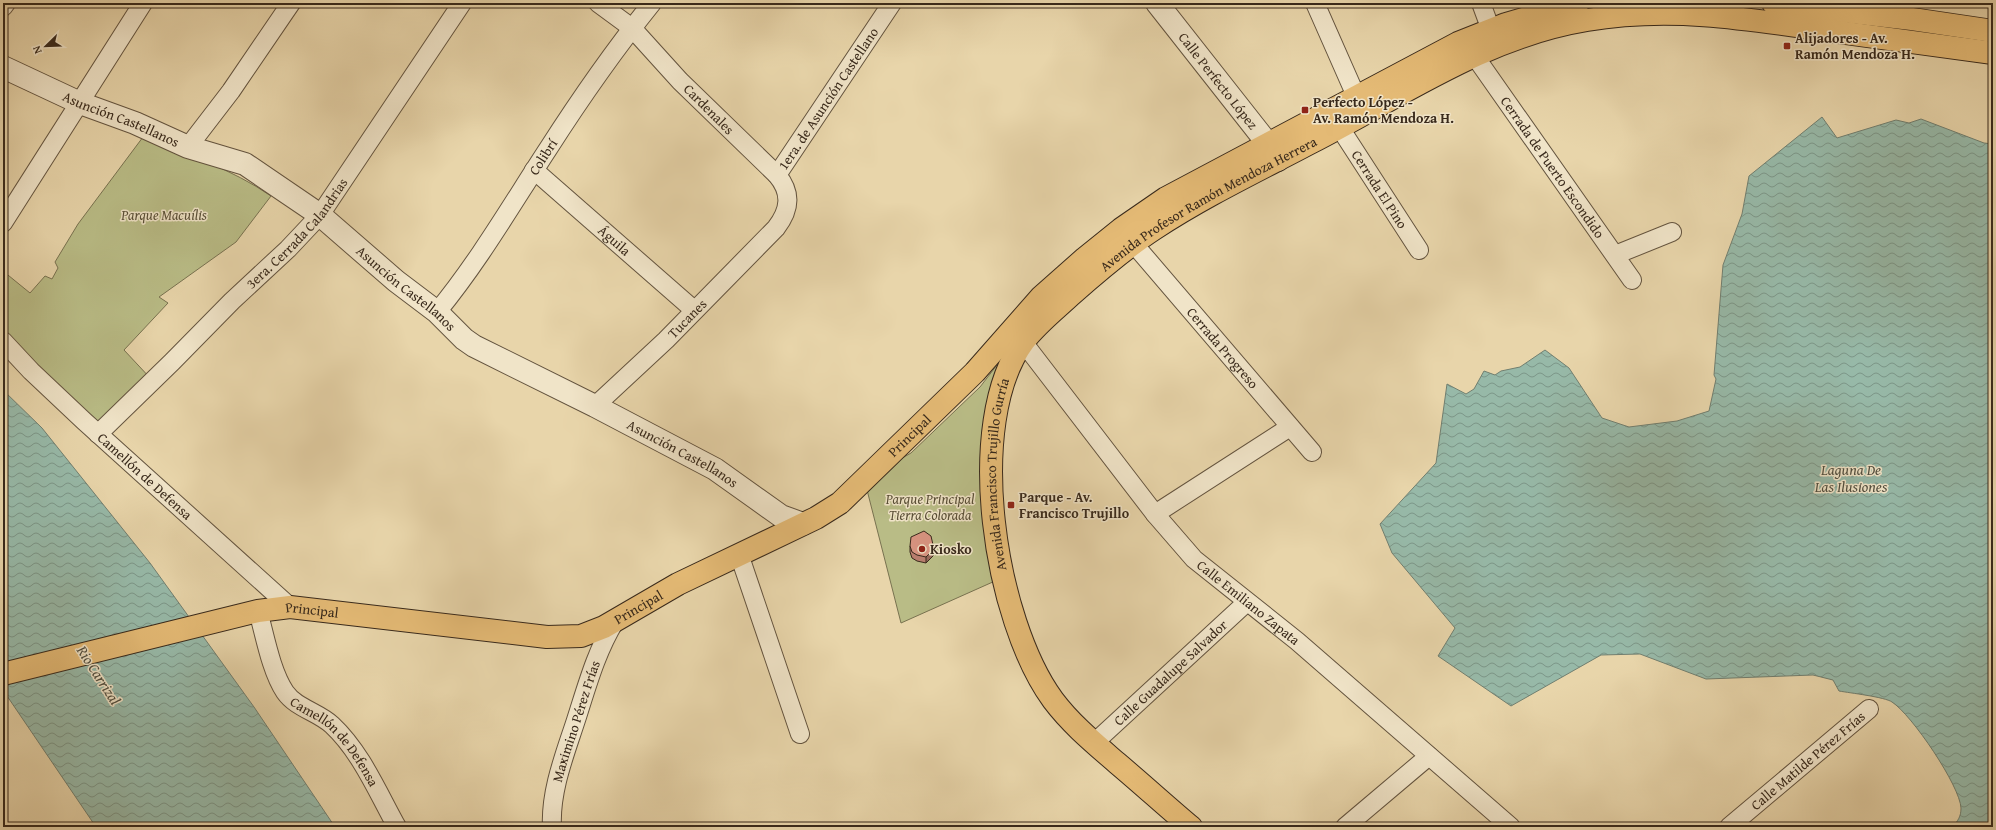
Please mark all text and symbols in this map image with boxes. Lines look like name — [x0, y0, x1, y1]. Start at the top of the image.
street label: 1era. de Asunción Castellano — [773, 23, 883, 174]
north arrow — [26, 26, 66, 66]
street label: Calle Perfecto López — [1174, 28, 1263, 133]
place label: Alijadores - Av. Ramón Mendoza H. — [1795, 28, 1915, 64]
marker: Alijadores - Av. Ramón Mendoza H. — [1782, 41, 1792, 51]
text: N — [28, 43, 46, 56]
street label: Cardenales — [679, 79, 739, 139]
street label: Asunción Castellanos — [59, 86, 182, 152]
place label: Perfecto López - Av. Ramón Mendoza H. — [1313, 92, 1454, 128]
street label: Cerrada de Puerto Escondido — [1496, 92, 1610, 242]
marker: Perfecto López - Av. Ramón Mendoza H. — [1300, 105, 1310, 115]
street label: Avenida Profesor Ramón Mendoza Herrera — [1095, 131, 1320, 276]
street label: Colibrí — [524, 134, 563, 179]
street label: Cerrada El Pino — [1347, 146, 1413, 233]
street label: 3era. Cerrada Calandrias — [242, 174, 352, 293]
park label: Parque Macuílis — [120, 205, 207, 225]
street label: Águila — [594, 221, 636, 261]
street label: Asunción Castellanos — [352, 241, 460, 335]
street label: Tucanes — [663, 294, 711, 343]
street label: Cerrada Progreso — [1182, 303, 1263, 393]
street label: Avenida Francisco Trujillo Gurría — [981, 375, 1014, 573]
street label: Principal — [883, 410, 936, 461]
street label: Asunción Castellanos — [624, 415, 742, 492]
street label: Camellón de Defensa — [93, 428, 197, 524]
water label: Laguna De Las Ilusiones — [1814, 459, 1888, 497]
place label: Parque - Av. Francisco Trujillo — [1019, 487, 1130, 523]
park label: Parque Principal Tierra Colorada — [885, 489, 975, 525]
marker: Parque - Av. Francisco Trujillo — [1006, 500, 1016, 510]
place label: Kiosko — [930, 539, 972, 559]
marker: Kiosko — [917, 544, 927, 554]
street label: Calle Emiliano Zapata — [1193, 555, 1305, 650]
street label: Principal — [610, 585, 666, 629]
street label: Principal — [284, 597, 340, 623]
street label: Calle Guadalupe Salvador — [1109, 615, 1232, 730]
water label: Rio Carrizal — [71, 640, 126, 709]
street label: Maximino Pérez Frías — [547, 658, 605, 784]
street label: Camellón de Defensa — [286, 692, 384, 790]
street label: Calle Matilde Pérez Frías — [1746, 707, 1869, 815]

